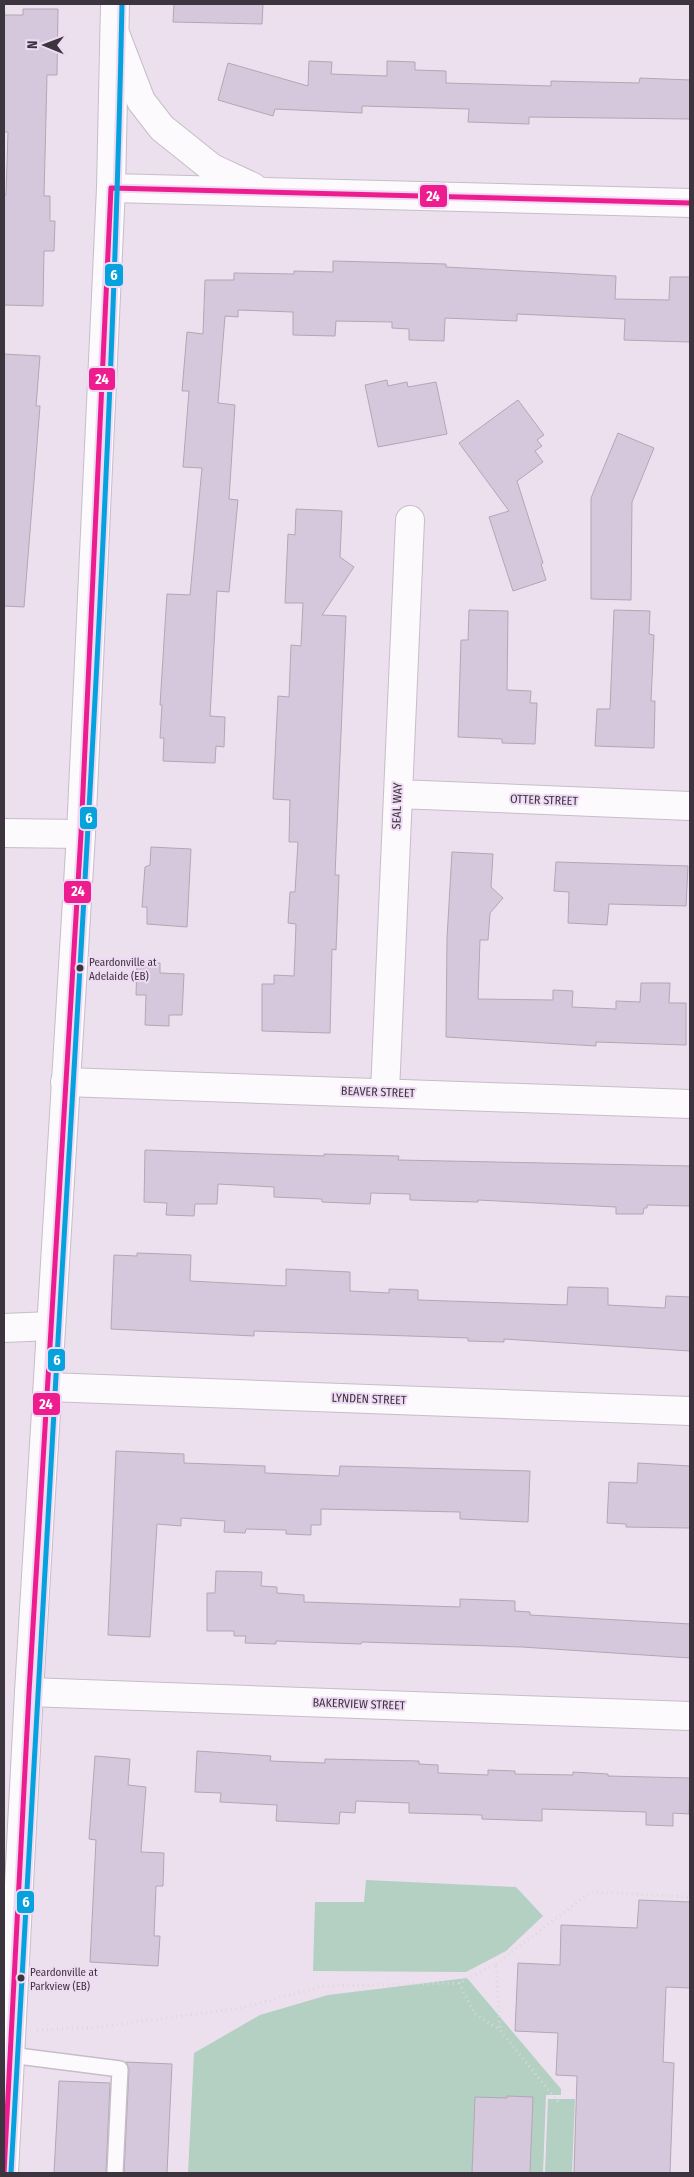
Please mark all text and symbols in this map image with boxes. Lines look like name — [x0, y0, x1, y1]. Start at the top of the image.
north arrow — [20, 20, 70, 70]
text: N — [24, 40, 41, 49]
line badge: 24 — [419, 184, 448, 208]
text: 24 — [425, 188, 440, 205]
line badge: 6 — [104, 263, 124, 287]
text: 6 — [110, 267, 118, 284]
line badge: 24 — [88, 367, 116, 391]
text: 24 — [94, 371, 109, 388]
street label: SEAL WAY — [389, 782, 405, 830]
street label: OTTER STREET — [510, 792, 579, 808]
line badge: 6 — [79, 806, 98, 830]
text: 6 — [85, 810, 93, 827]
line badge: 24 — [63, 880, 92, 904]
text: 24 — [70, 883, 85, 900]
place label: Peardonville at Adelaide (EB) — [89, 956, 157, 983]
marker: Peardonville at Adelaide (EB) — [75, 963, 85, 973]
street label: BEAVER STREET — [341, 1084, 416, 1100]
line badge: 6 — [47, 1348, 66, 1372]
text: 6 — [53, 1352, 61, 1369]
street label: LYNDEN STREET — [331, 1391, 407, 1407]
line badge: 24 — [32, 1392, 61, 1416]
text: 24 — [38, 1396, 53, 1413]
street label: BAKERVIEW STREET — [313, 1695, 406, 1713]
line badge: 6 — [16, 1890, 35, 1914]
text: 6 — [22, 1894, 30, 1911]
place label: Peardonville at Parkview (EB) — [30, 1966, 98, 1993]
marker: Peardonville at Parkview (EB) — [16, 1973, 26, 1983]

